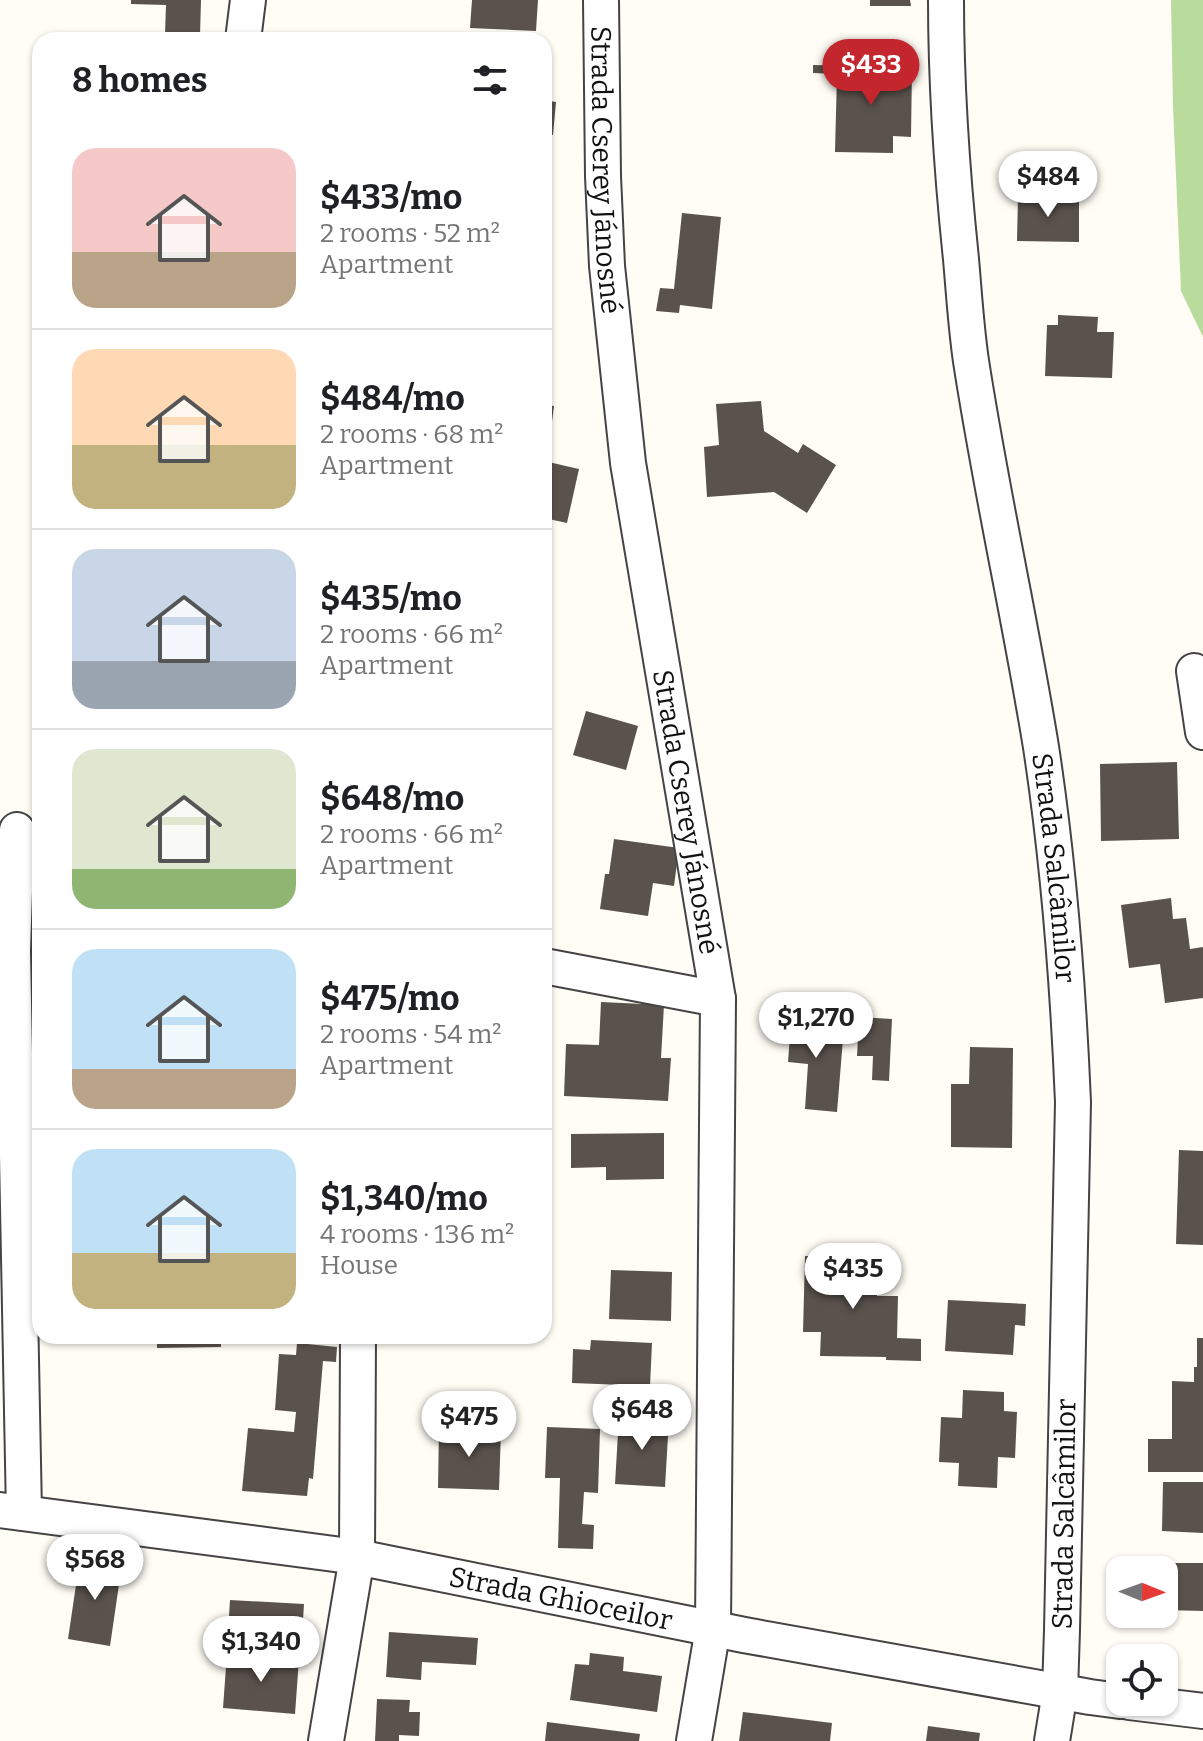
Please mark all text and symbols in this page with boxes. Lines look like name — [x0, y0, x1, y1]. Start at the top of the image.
street label: Strada Cserey Jánosné — [585, 26, 628, 315]
pin: $433 — [824, 39, 918, 107]
text: $433 — [840, 49, 902, 80]
icon: filters — [468, 58, 512, 102]
text: 8 homes — [72, 60, 208, 101]
pin: $484 — [1001, 151, 1095, 219]
text: $484 — [1016, 161, 1080, 192]
text: $433/mo — [320, 177, 462, 218]
icon: home — [136, 180, 232, 276]
text: 2 rooms · 52 m² — [320, 218, 500, 249]
text: Apartment — [320, 249, 453, 280]
text: $484/mo — [320, 378, 465, 419]
icon: home — [136, 381, 232, 477]
text: 2 rooms · 68 m² — [320, 419, 503, 450]
text: Apartment — [320, 450, 453, 481]
text: $435/mo — [320, 578, 462, 619]
icon: home — [136, 581, 232, 677]
text: 2 rooms · 66 m² — [320, 619, 503, 650]
text: Apartment — [320, 650, 453, 681]
street label: Strada Cserey Jánosné — [646, 667, 727, 957]
street label: Strada Salcâmilor — [1026, 751, 1083, 984]
text: $648/mo — [320, 778, 464, 819]
icon: home — [136, 781, 232, 877]
text: 2 rooms · 66 m² — [320, 819, 503, 850]
text: Apartment — [320, 850, 453, 881]
text: $475/mo — [320, 978, 460, 1019]
icon: home — [136, 981, 232, 1077]
pin: $1,270 — [751, 992, 881, 1060]
text: $1,270 — [777, 1002, 855, 1033]
text: 2 rooms · 54 m² — [320, 1019, 502, 1050]
text: Apartment — [320, 1050, 453, 1081]
text: $1,340/mo — [320, 1178, 488, 1219]
icon: home — [136, 1181, 232, 1277]
text: 4 rooms · 136 m² — [320, 1219, 514, 1250]
pin: $435 — [806, 1243, 900, 1311]
text: House — [320, 1250, 398, 1281]
text: $435 — [823, 1253, 883, 1284]
pin: $648 — [595, 1384, 689, 1452]
pin: $475 — [422, 1391, 516, 1459]
text: $648 — [611, 1394, 673, 1425]
street label: Strada Salcâmilor — [1045, 1398, 1083, 1630]
text: $475 — [439, 1401, 499, 1432]
pin: $568 — [48, 1534, 142, 1602]
text: $568 — [64, 1544, 126, 1575]
north arrow — [1106, 1556, 1178, 1628]
map controls — [1106, 1556, 1178, 1716]
street label: Strada Ghioceilor — [446, 1559, 675, 1637]
pin: $1,340 — [196, 1616, 326, 1684]
text: $1,340 — [221, 1626, 301, 1657]
button: locate — [1106, 1644, 1178, 1716]

